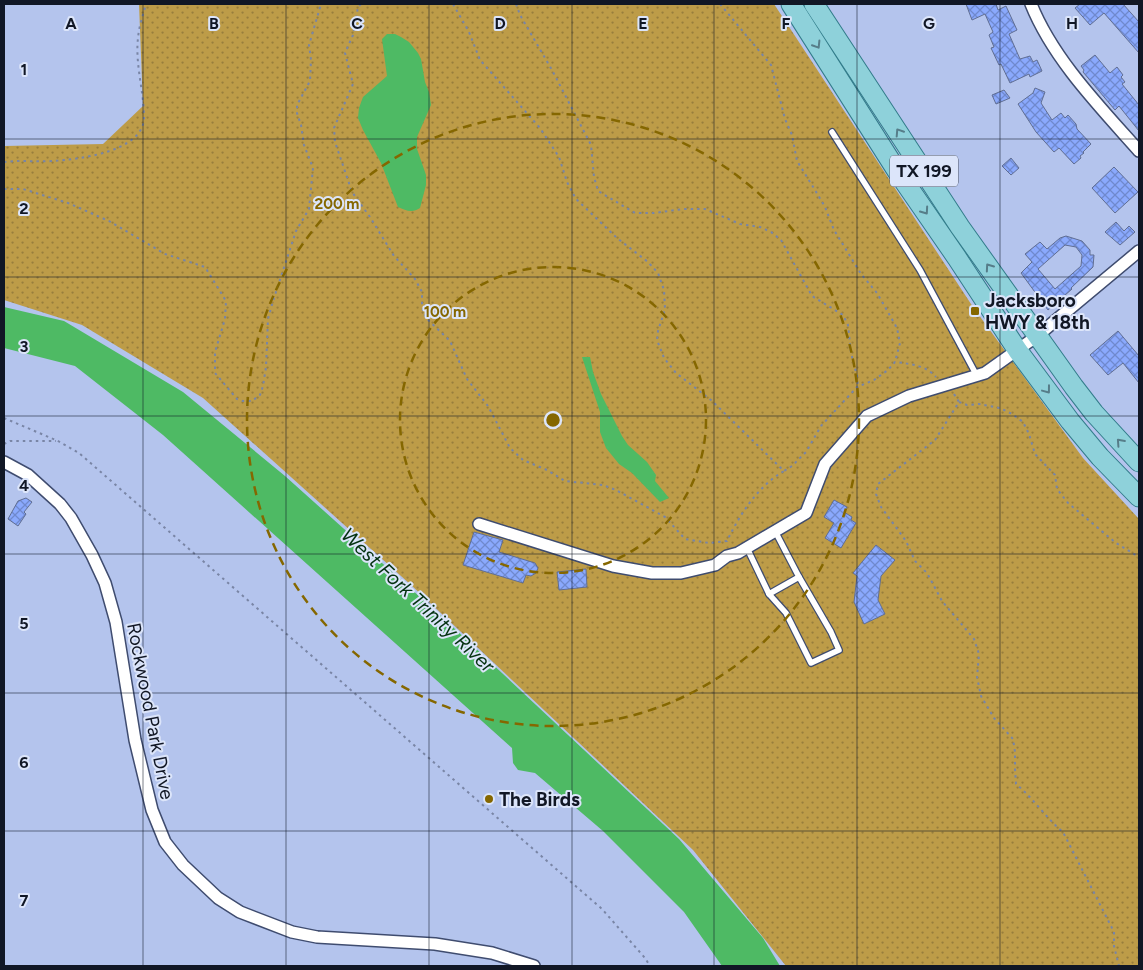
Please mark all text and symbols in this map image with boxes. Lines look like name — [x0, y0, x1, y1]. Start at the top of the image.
text: A — [65, 14, 77, 33]
text: B — [209, 14, 219, 33]
text: C — [351, 14, 363, 33]
text: D — [494, 14, 506, 33]
text: E — [638, 14, 648, 33]
text: F — [782, 14, 791, 33]
text: G — [923, 14, 935, 33]
text: H — [1066, 14, 1078, 33]
one-way arrow — [811, 40, 821, 49]
text: 1 — [21, 60, 27, 79]
one-way arrow — [895, 129, 905, 138]
road number: TX 199 — [890, 156, 958, 187]
text: 200 m — [315, 195, 359, 213]
text: 2 — [19, 199, 29, 218]
one-way arrow — [919, 205, 928, 215]
one-way arrow — [986, 263, 995, 273]
place label: Jacksboro HWY & 18th — [985, 289, 1090, 334]
text: 100 m — [424, 303, 466, 321]
marker: Jacksboro HWY & 18th — [969, 305, 981, 317]
text: 3 — [20, 337, 29, 356]
one-way arrow — [1041, 384, 1050, 394]
centre of rings — [544, 411, 562, 429]
one-way arrow — [1117, 438, 1126, 447]
text: 4 — [19, 476, 29, 495]
water label: West Fork Trinity River — [336, 523, 501, 678]
text: 5 — [19, 614, 29, 633]
street label: Rockwood Park Drive — [122, 621, 179, 801]
text: 6 — [19, 753, 29, 772]
place label: The Birds — [499, 788, 580, 811]
marker: The Birds — [483, 793, 495, 805]
text: 7 — [20, 891, 29, 910]

